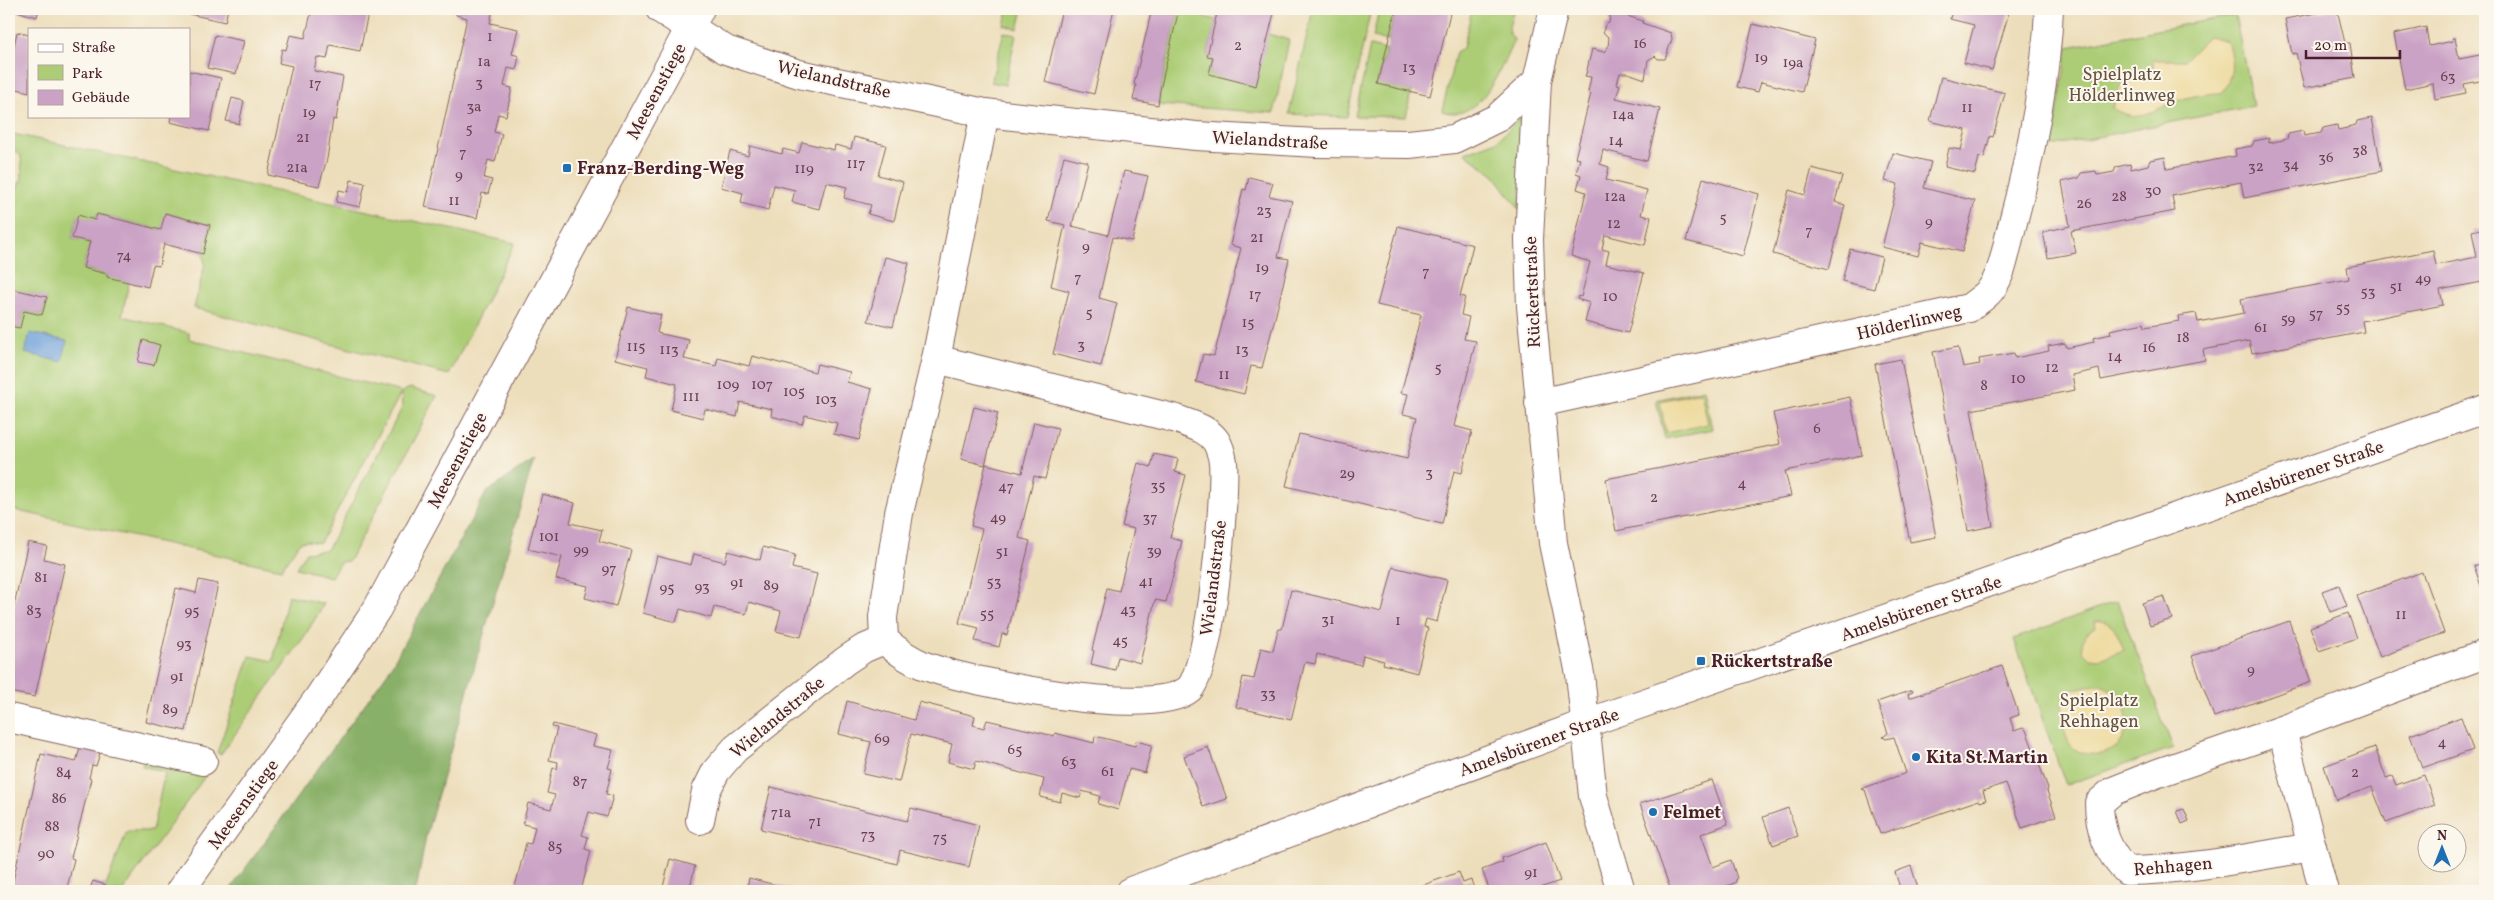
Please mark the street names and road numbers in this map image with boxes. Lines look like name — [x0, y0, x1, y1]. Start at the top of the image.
street label: Meesenstiege — [621, 39, 693, 144]
street label: Wielandstraße — [774, 55, 893, 106]
street label: Wielandstraße — [1211, 126, 1329, 157]
street label: Rückertstraße — [1519, 236, 1548, 348]
street label: Hölderlinweg — [1854, 299, 1964, 348]
street label: Meesenstiege — [422, 408, 494, 513]
street label: Amelsbürener Straße — [2220, 435, 2387, 514]
street label: Wielandstraße — [1195, 519, 1234, 638]
street label: Amelsbürener Straße — [1838, 570, 2005, 649]
street label: Wielandstraße — [725, 671, 831, 765]
street label: Amelsbürener Straße — [1456, 703, 1623, 784]
street label: Meesenstiege — [203, 755, 286, 855]
street label: Rehhagen — [2132, 852, 2214, 883]

